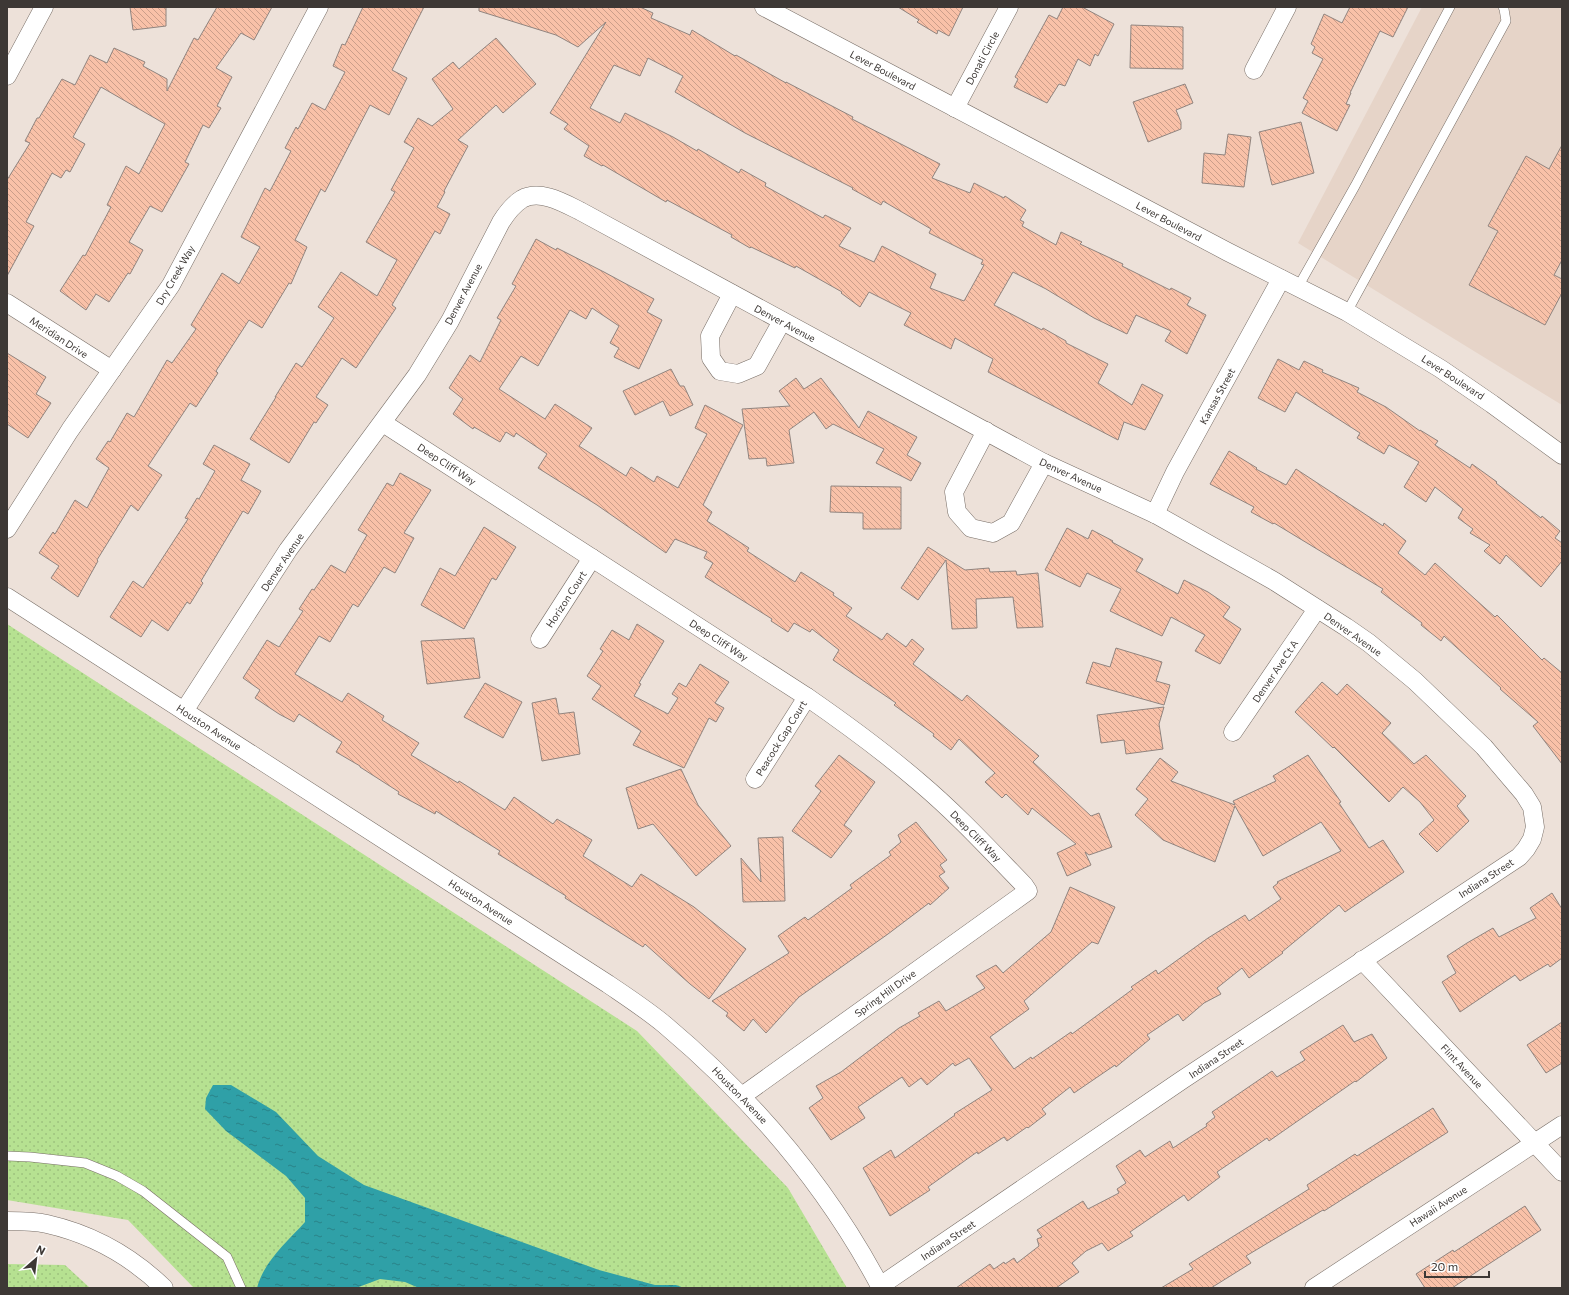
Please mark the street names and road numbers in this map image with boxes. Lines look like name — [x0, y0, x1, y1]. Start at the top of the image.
street label: Donati Circle — [963, 29, 1001, 87]
street label: Lever Boulevard — [848, 48, 918, 92]
street label: Lever Boulevard — [1134, 199, 1204, 243]
street label: Dry Creek Way — [153, 243, 197, 307]
street label: Denver Avenue — [442, 261, 484, 327]
street label: Denver Avenue — [752, 302, 818, 344]
street label: Meridian Drive — [28, 314, 90, 360]
street label: Lever Boulevard — [1419, 352, 1487, 402]
street label: Kansas Street — [1197, 366, 1237, 426]
street label: Deep Cliff Way — [416, 441, 478, 487]
street label: Denver Avenue — [1038, 455, 1104, 495]
street label: Denver Avenue — [258, 531, 306, 593]
street label: Horizon Court — [543, 568, 589, 630]
street label: Denver Avenue — [1322, 610, 1384, 658]
street label: Deep Cliff Way — [688, 617, 750, 663]
street label: Denver Ave Ct A — [1250, 637, 1300, 705]
street label: Peacock Gap Court — [753, 698, 809, 778]
street label: Houston Avenue — [174, 702, 244, 752]
street label: Deep Cliff Way — [948, 808, 1004, 864]
street label: Indiana Street — [1456, 856, 1516, 900]
street label: Houston Avenue — [446, 877, 516, 927]
street label: Spring Hill Drive — [852, 967, 918, 1019]
street label: Indiana Street — [1186, 1035, 1246, 1081]
street label: Flint Avenue — [1439, 1041, 1485, 1091]
street label: Houston Avenue — [710, 1064, 770, 1126]
street label: Hawaii Avenue — [1407, 1183, 1469, 1229]
street label: Indiana Street — [918, 1217, 978, 1263]

